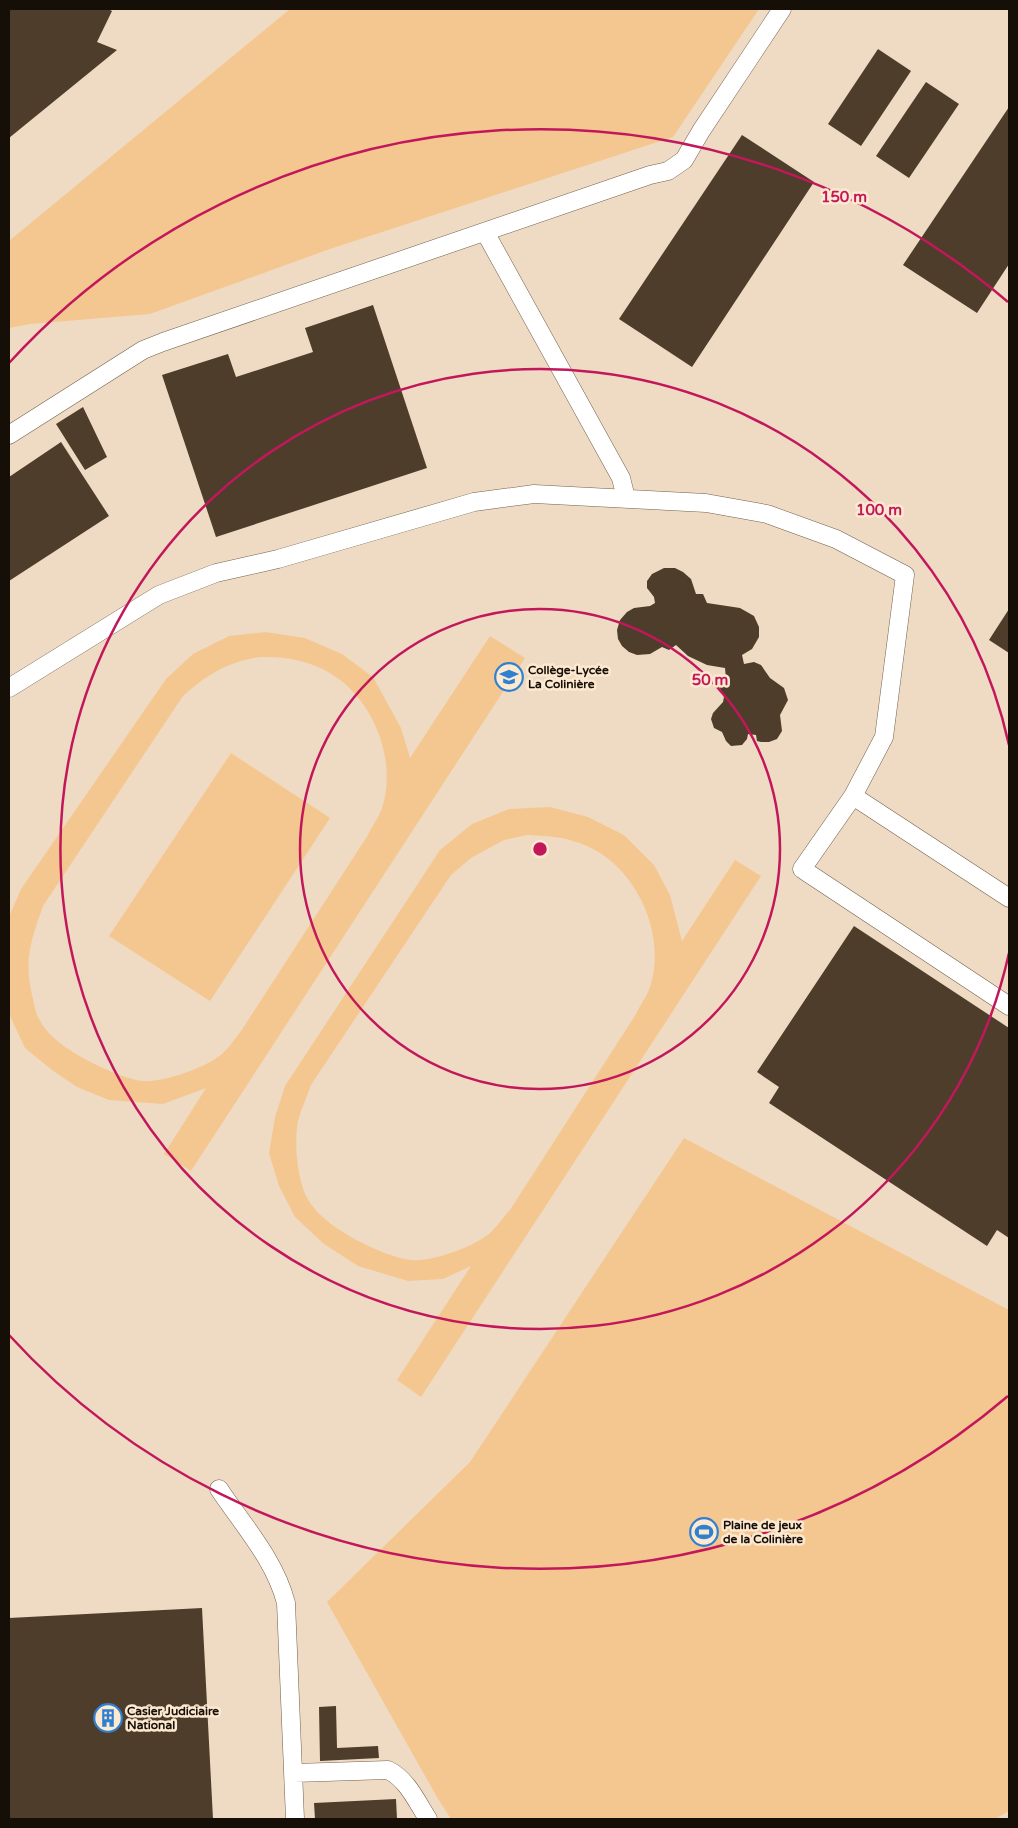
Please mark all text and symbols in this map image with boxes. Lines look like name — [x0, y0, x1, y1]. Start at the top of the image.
text: 150 m — [821, 188, 867, 206]
text: 100 m — [856, 501, 902, 519]
school or university icon: Collège-Lycée La Colinière — [494, 662, 524, 692]
place label: Collège-Lycée La Colinière — [528, 663, 609, 691]
text: 50 m — [692, 671, 728, 689]
centre of rings — [531, 840, 549, 858]
sports icon: Plaine de jeux de la Colinière — [689, 1517, 719, 1547]
place label: Plaine de jeux de la Colinière — [723, 1518, 803, 1546]
building icon: Casier Judiciaire National — [93, 1703, 123, 1733]
place label: Casier Judiciaire National — [127, 1704, 219, 1732]

